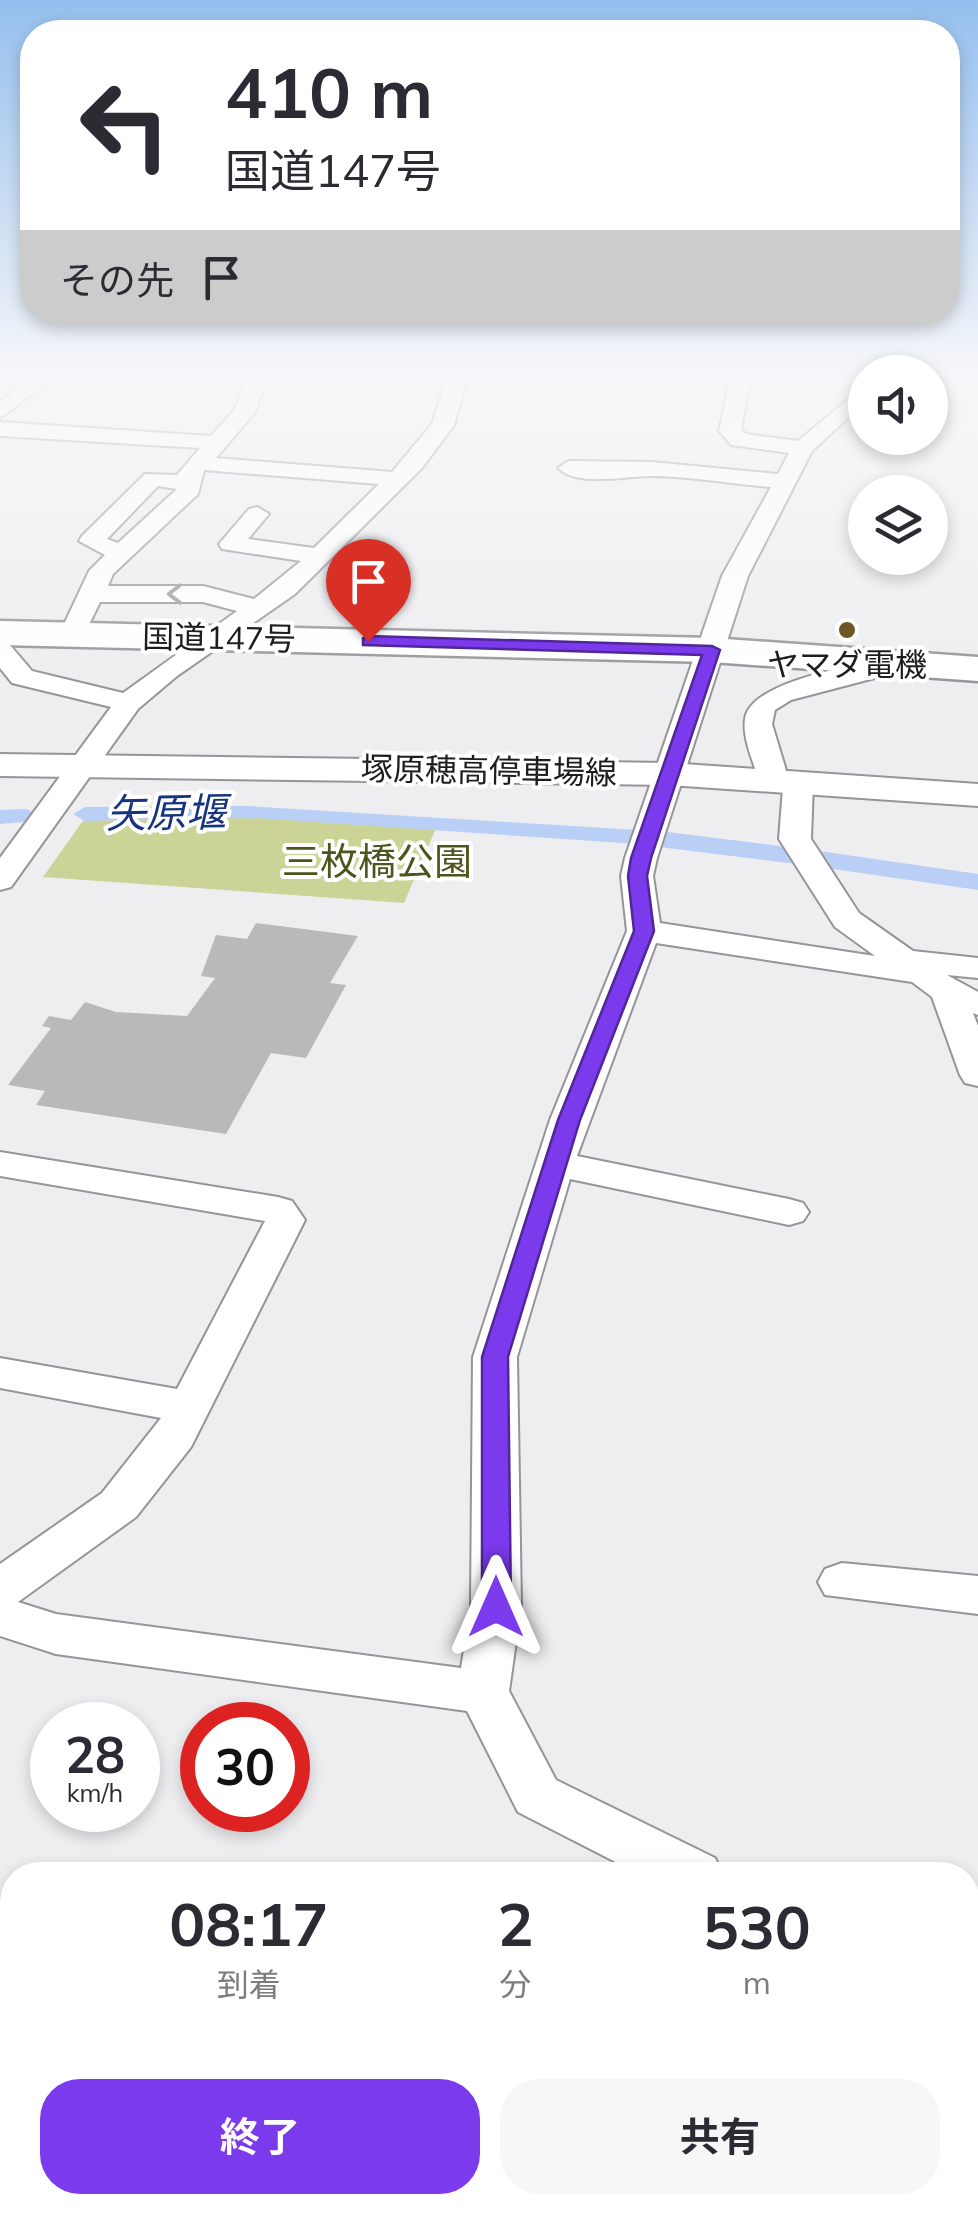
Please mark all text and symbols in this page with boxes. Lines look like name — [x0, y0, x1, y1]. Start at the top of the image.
text: 410 m — [225, 48, 433, 136]
icon: left — [60, 60, 190, 190]
text: 国道147号 — [225, 142, 441, 198]
icon: arrive — [194, 250, 249, 305]
text: その先 — [60, 256, 174, 304]
map controls — [848, 355, 948, 575]
button: sound — [848, 355, 948, 455]
button: layers — [848, 475, 948, 575]
pin — [326, 539, 411, 642]
icon: arrive — [341, 554, 396, 609]
one-way arrow — [166, 583, 182, 605]
street label: 国道147号 — [142, 616, 296, 658]
marker: ヤマダ電機 — [836, 619, 858, 641]
place label: ヤマダ電機 — [767, 644, 927, 684]
street label: 塚原穂高停車場線 — [361, 748, 617, 792]
water label: 矢原堰 — [106, 786, 233, 838]
park label: 三枚橋公園 — [282, 837, 472, 885]
position arrow — [444, 1555, 548, 1659]
speed limit sign: 30 — [180, 1702, 310, 1832]
text: 28 — [65, 1723, 125, 1786]
text: km/h — [67, 1777, 123, 1808]
text: 08:17 — [169, 1886, 328, 1961]
text: 2 — [497, 1886, 533, 1961]
text: 530 — [703, 1889, 811, 1964]
text: m — [743, 1962, 771, 2002]
text: 到着 — [217, 1964, 281, 2004]
text: 分 — [499, 1964, 531, 2004]
button: 終了 — [40, 2079, 480, 2194]
button: 共有 — [500, 2079, 940, 2194]

